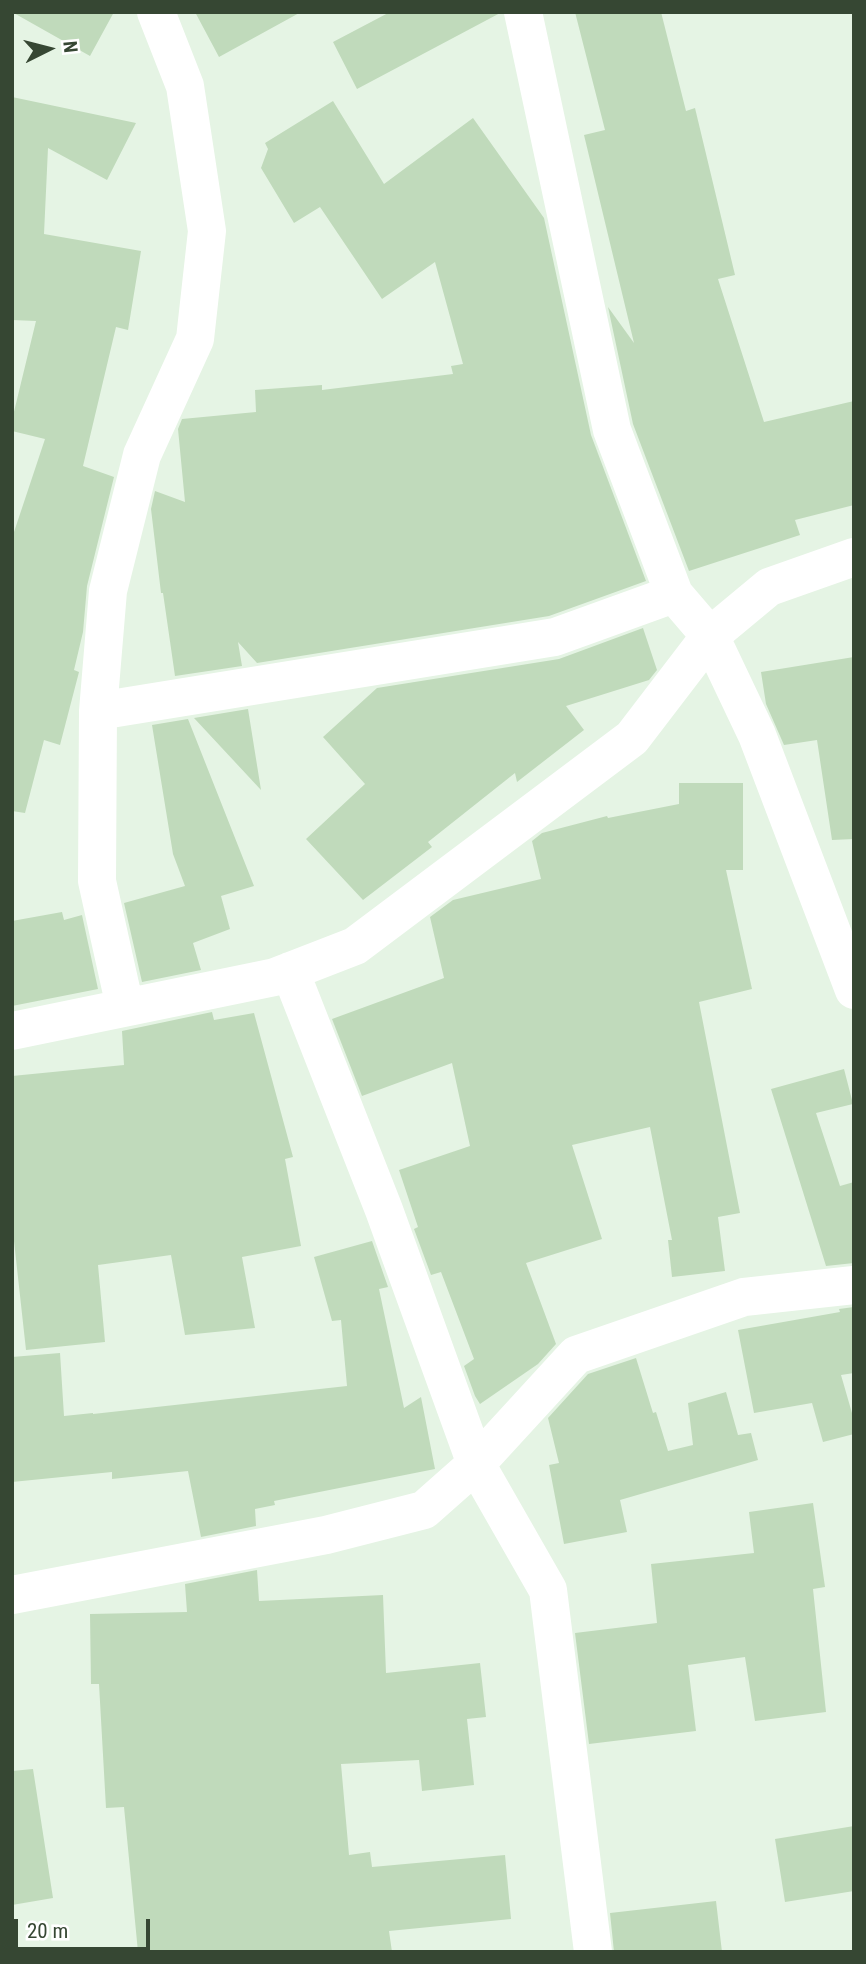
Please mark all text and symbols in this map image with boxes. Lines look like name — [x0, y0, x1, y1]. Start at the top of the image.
north arrow — [14, 14, 84, 84]
text: N — [58, 40, 82, 54]
scale bar — [18, 1904, 154, 1948]
text: 20 m — [27, 1919, 68, 1943]

